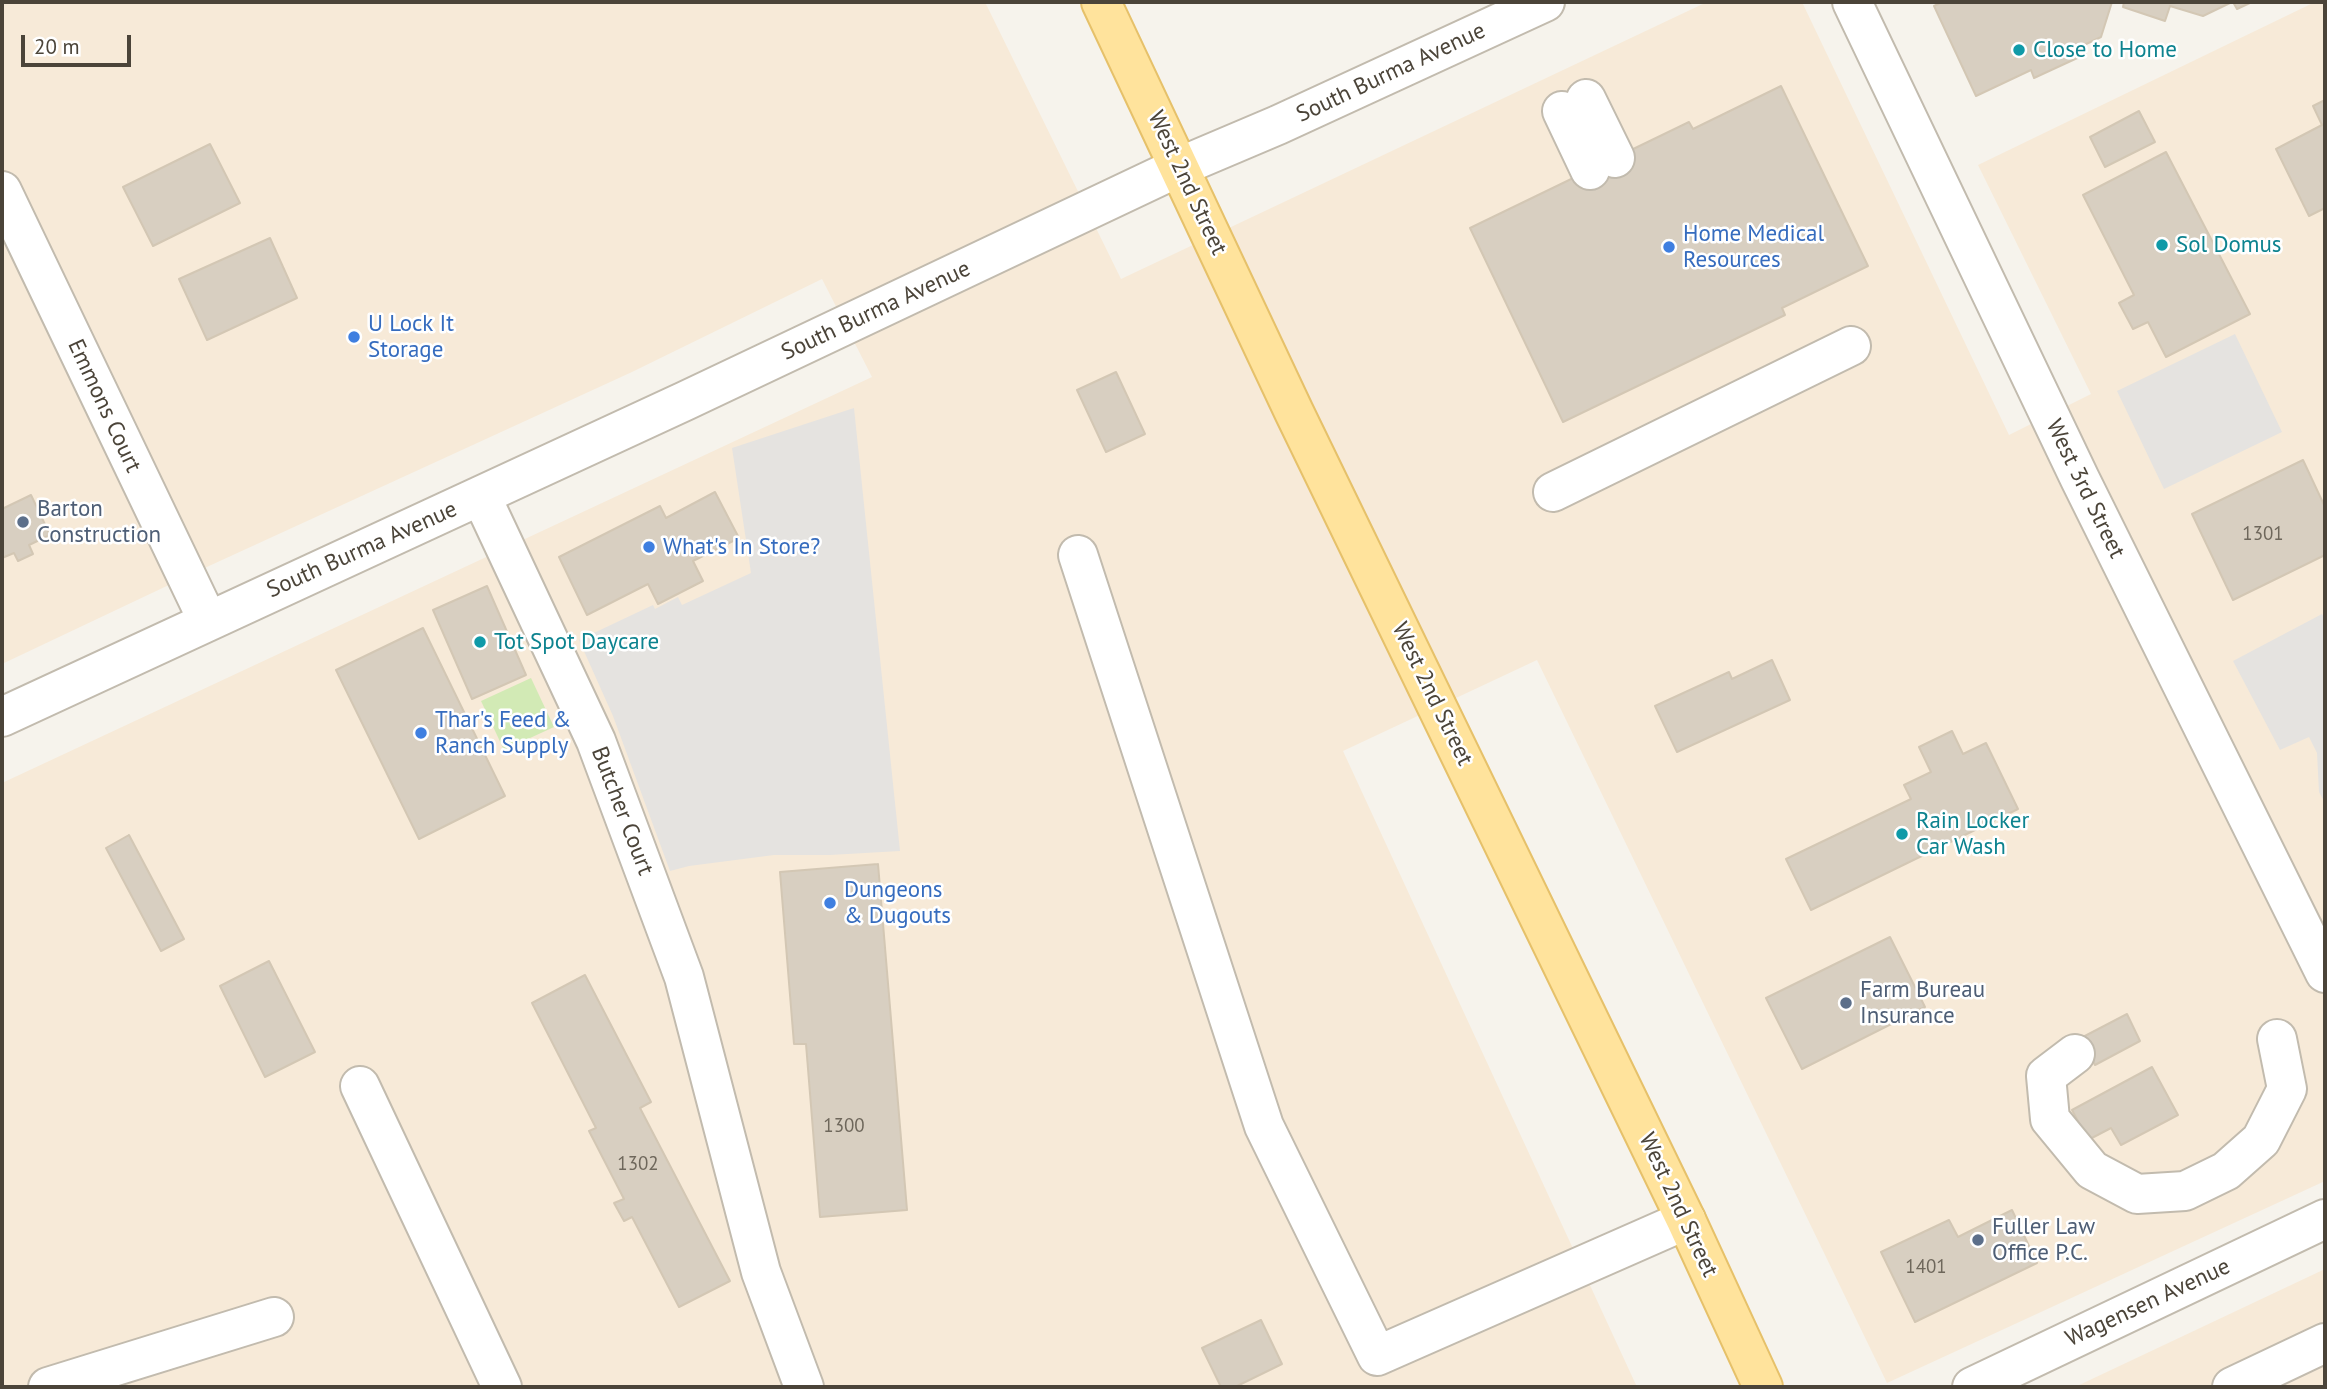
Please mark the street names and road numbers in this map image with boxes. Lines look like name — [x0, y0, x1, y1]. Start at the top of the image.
street label: South Burma Avenue — [1292, 17, 1490, 129]
street label: West 2nd Street — [1142, 107, 1232, 259]
street label: South Burma Avenue — [777, 255, 975, 367]
street label: Emmons Court — [61, 335, 147, 477]
street label: West 3rd Street — [2040, 415, 2130, 563]
street label: South Burma Avenue — [263, 496, 461, 604]
street label: West 2nd Street — [1385, 618, 1479, 770]
street label: Butcher Court — [585, 743, 659, 879]
street label: West 2nd Street — [1633, 1129, 1723, 1281]
street label: Wagensen Avenue — [2061, 1253, 2235, 1353]

